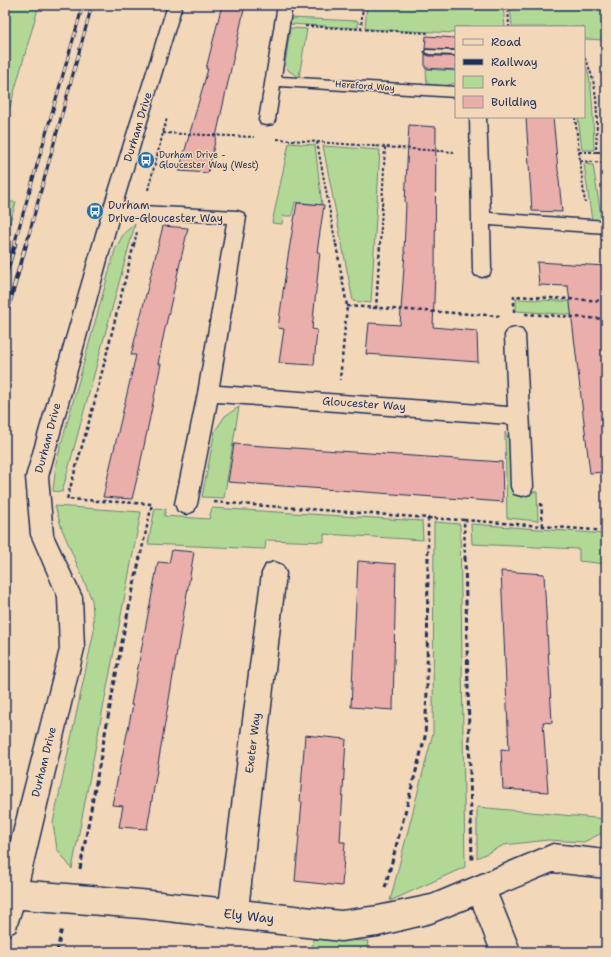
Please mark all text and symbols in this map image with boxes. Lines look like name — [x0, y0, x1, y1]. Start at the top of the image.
legend — [455, 26, 585, 118]
text: Road — [491, 34, 522, 50]
text: Railway — [491, 54, 538, 70]
text: Park — [491, 74, 517, 90]
street label: Hereford Way — [335, 78, 395, 94]
street label: Durham Drive — [120, 90, 156, 164]
text: Building — [491, 94, 537, 110]
place label: Durham Drive - Gloucester Way (West) — [159, 149, 259, 171]
bus stop icon: Durham Drive - Gloucester Way (West) — [136, 150, 156, 170]
place label: Durham Drive-Gloucester Way — [108, 198, 223, 226]
bus stop icon: Durham Drive-Gloucester Way — [85, 201, 105, 221]
street label: Gloucester Way — [322, 394, 406, 414]
street label: Durham Drive — [31, 401, 65, 475]
street label: Exeter Way — [242, 712, 264, 774]
street label: Durham Drive — [28, 725, 60, 799]
street label: Ely Way — [223, 905, 275, 927]

